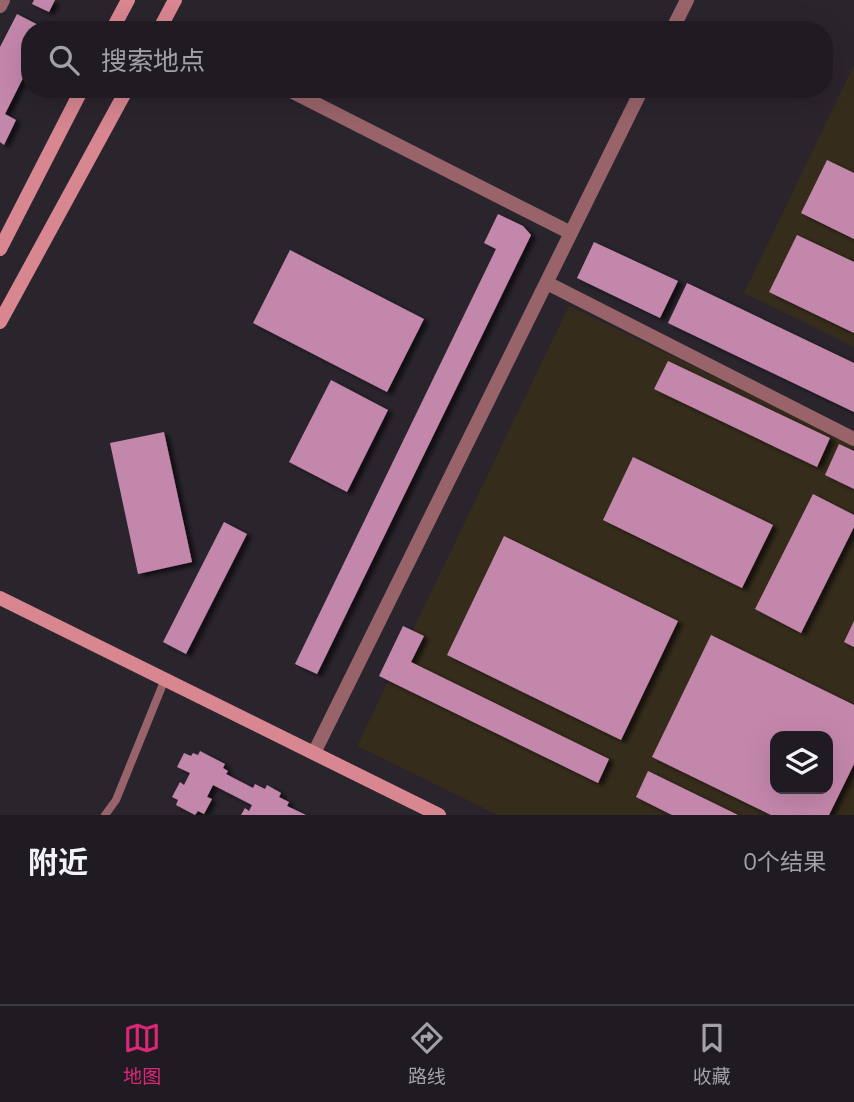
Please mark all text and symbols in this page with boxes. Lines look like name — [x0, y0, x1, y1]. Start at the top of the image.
search box — [21, 21, 833, 98]
icon: search — [45, 41, 83, 79]
text: 搜索地点 — [101, 44, 205, 79]
map controls — [770, 731, 833, 794]
button: layers — [770, 731, 833, 794]
text: 附近 — [28, 843, 88, 884]
text: 0个结果 — [743, 847, 826, 878]
tab: 地图 — [123, 1019, 161, 1090]
tab: 路线 — [408, 1019, 446, 1090]
tab: 收藏 — [693, 1019, 731, 1090]

